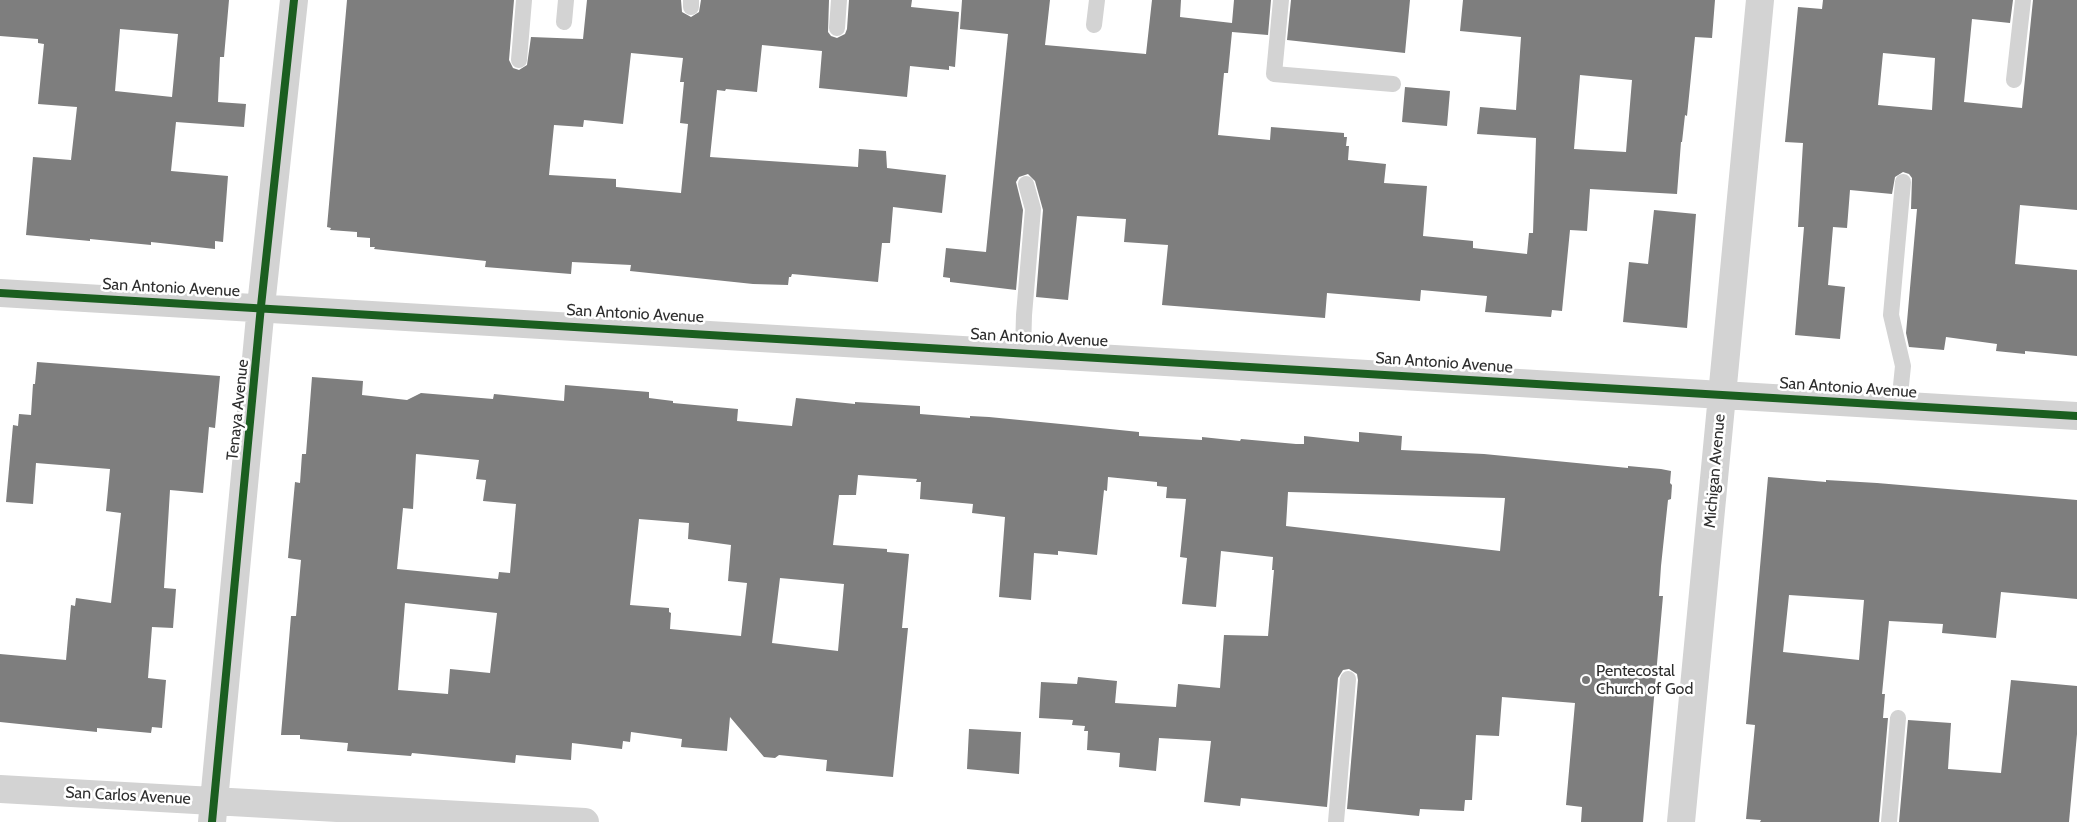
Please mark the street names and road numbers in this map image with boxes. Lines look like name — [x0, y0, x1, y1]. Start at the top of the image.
street label: San Antonio Avenue — [102, 275, 240, 301]
street label: San Antonio Avenue — [566, 301, 704, 327]
street label: San Antonio Avenue — [970, 325, 1108, 351]
street label: San Antonio Avenue — [1375, 349, 1513, 377]
street label: Tenaya Avenue — [223, 358, 253, 462]
street label: San Antonio Avenue — [1779, 374, 1917, 402]
street label: Michigan Avenue — [1700, 413, 1730, 529]
street label: San Carlos Avenue — [65, 783, 191, 809]

